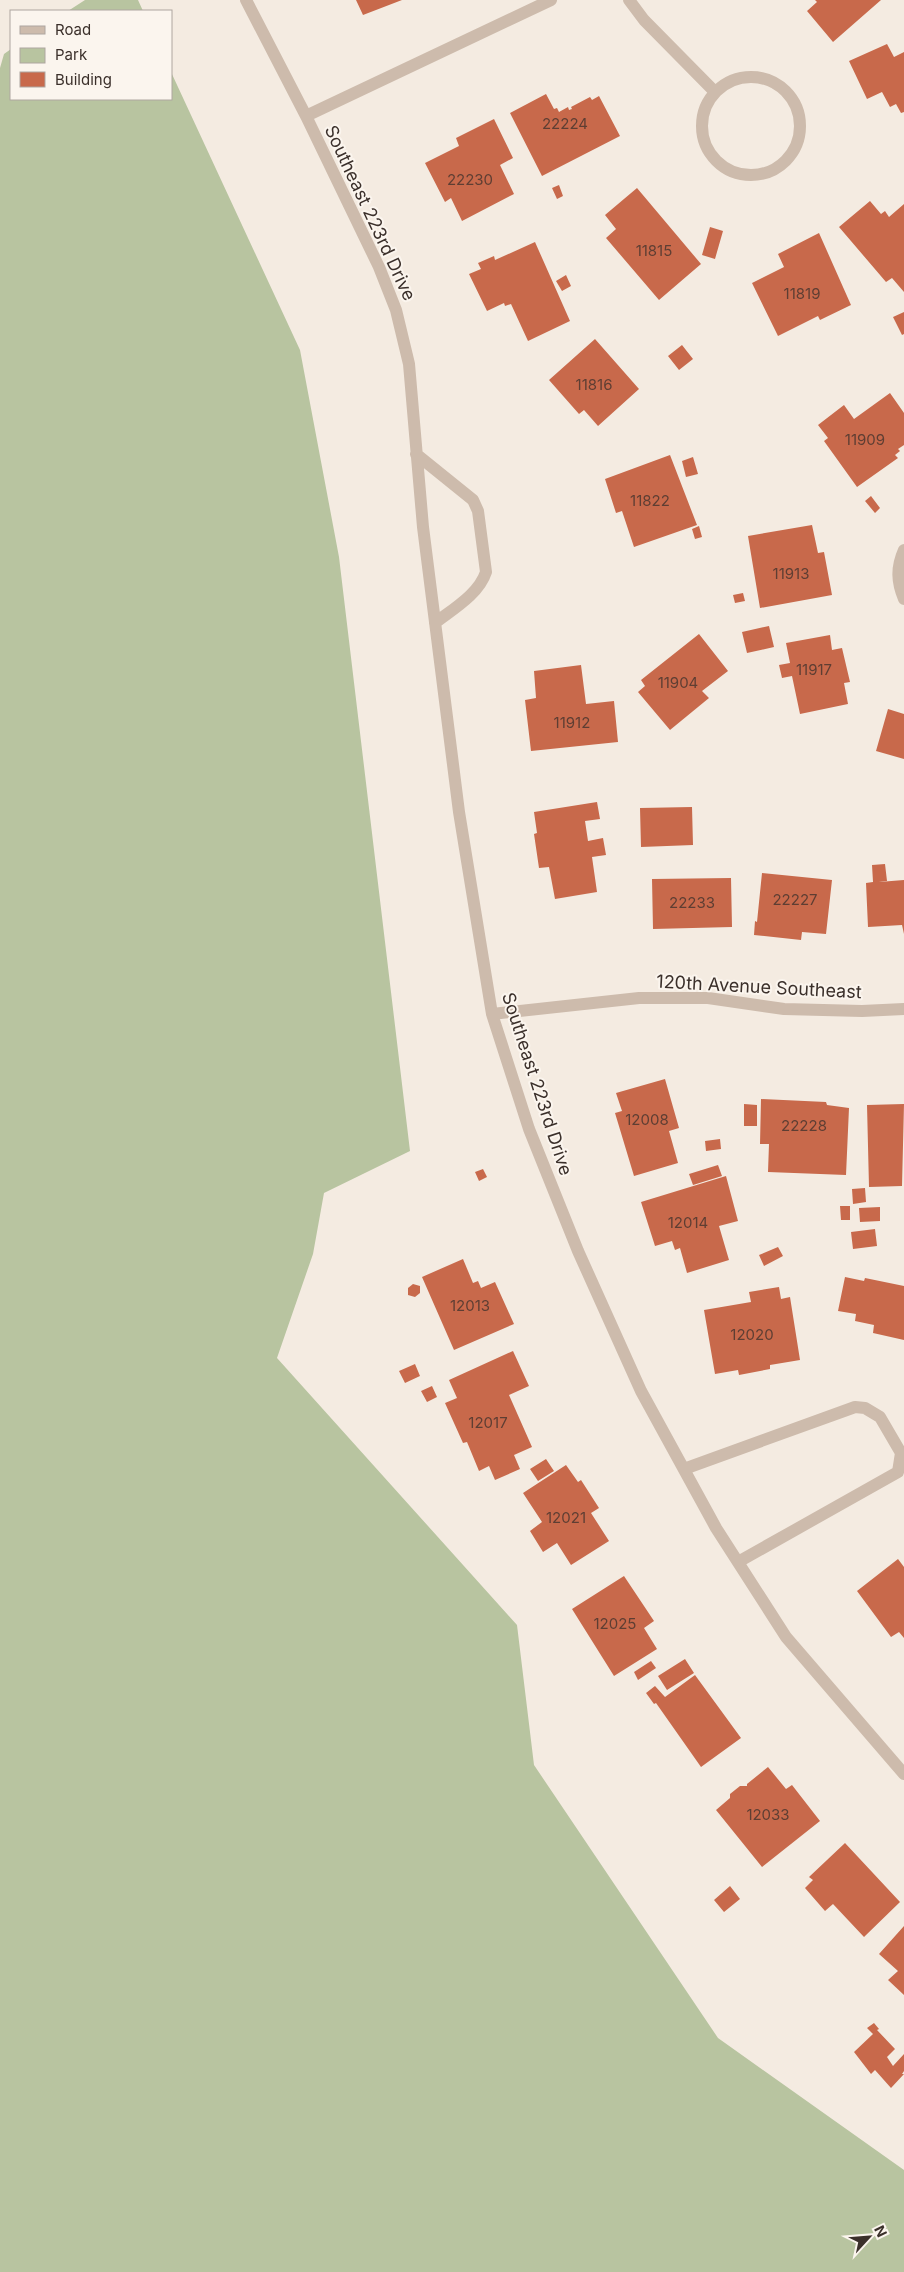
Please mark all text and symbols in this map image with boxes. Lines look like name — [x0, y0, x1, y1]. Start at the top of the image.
legend — [10, 10, 172, 100]
text: Road — [55, 20, 91, 39]
text: Park — [55, 45, 88, 64]
text: Building — [55, 70, 112, 89]
house number: 22224 — [542, 114, 588, 133]
street label: Southeast 223rd Drive — [321, 122, 420, 304]
house number: 22230 — [447, 170, 493, 189]
house number: 11815 — [636, 241, 672, 260]
house number: 11819 — [784, 284, 820, 303]
house number: 11816 — [576, 375, 612, 394]
house number: 11909 — [845, 430, 885, 449]
house number: 11822 — [630, 491, 670, 510]
house number: 11913 — [773, 564, 809, 583]
house number: 11917 — [796, 660, 832, 679]
house number: 11904 — [658, 673, 698, 692]
house number: 11912 — [554, 713, 590, 732]
house number: 22227 — [772, 890, 818, 909]
house number: 22233 — [669, 893, 715, 912]
street label: 120th Avenue Southeast — [656, 971, 862, 1002]
street label: Southeast 223rd Drive — [498, 990, 577, 1178]
house number: 12008 — [625, 1110, 669, 1129]
house number: 22228 — [781, 1116, 827, 1135]
house number: 12014 — [668, 1213, 708, 1232]
house number: 12013 — [450, 1296, 490, 1315]
house number: 12020 — [730, 1325, 774, 1344]
house number: 12017 — [468, 1413, 508, 1432]
house number: 12021 — [546, 1508, 586, 1527]
house number: 12025 — [594, 1614, 636, 1633]
house number: 12033 — [746, 1805, 790, 1824]
north arrow — [844, 2212, 894, 2262]
text: N — [871, 2223, 891, 2240]

